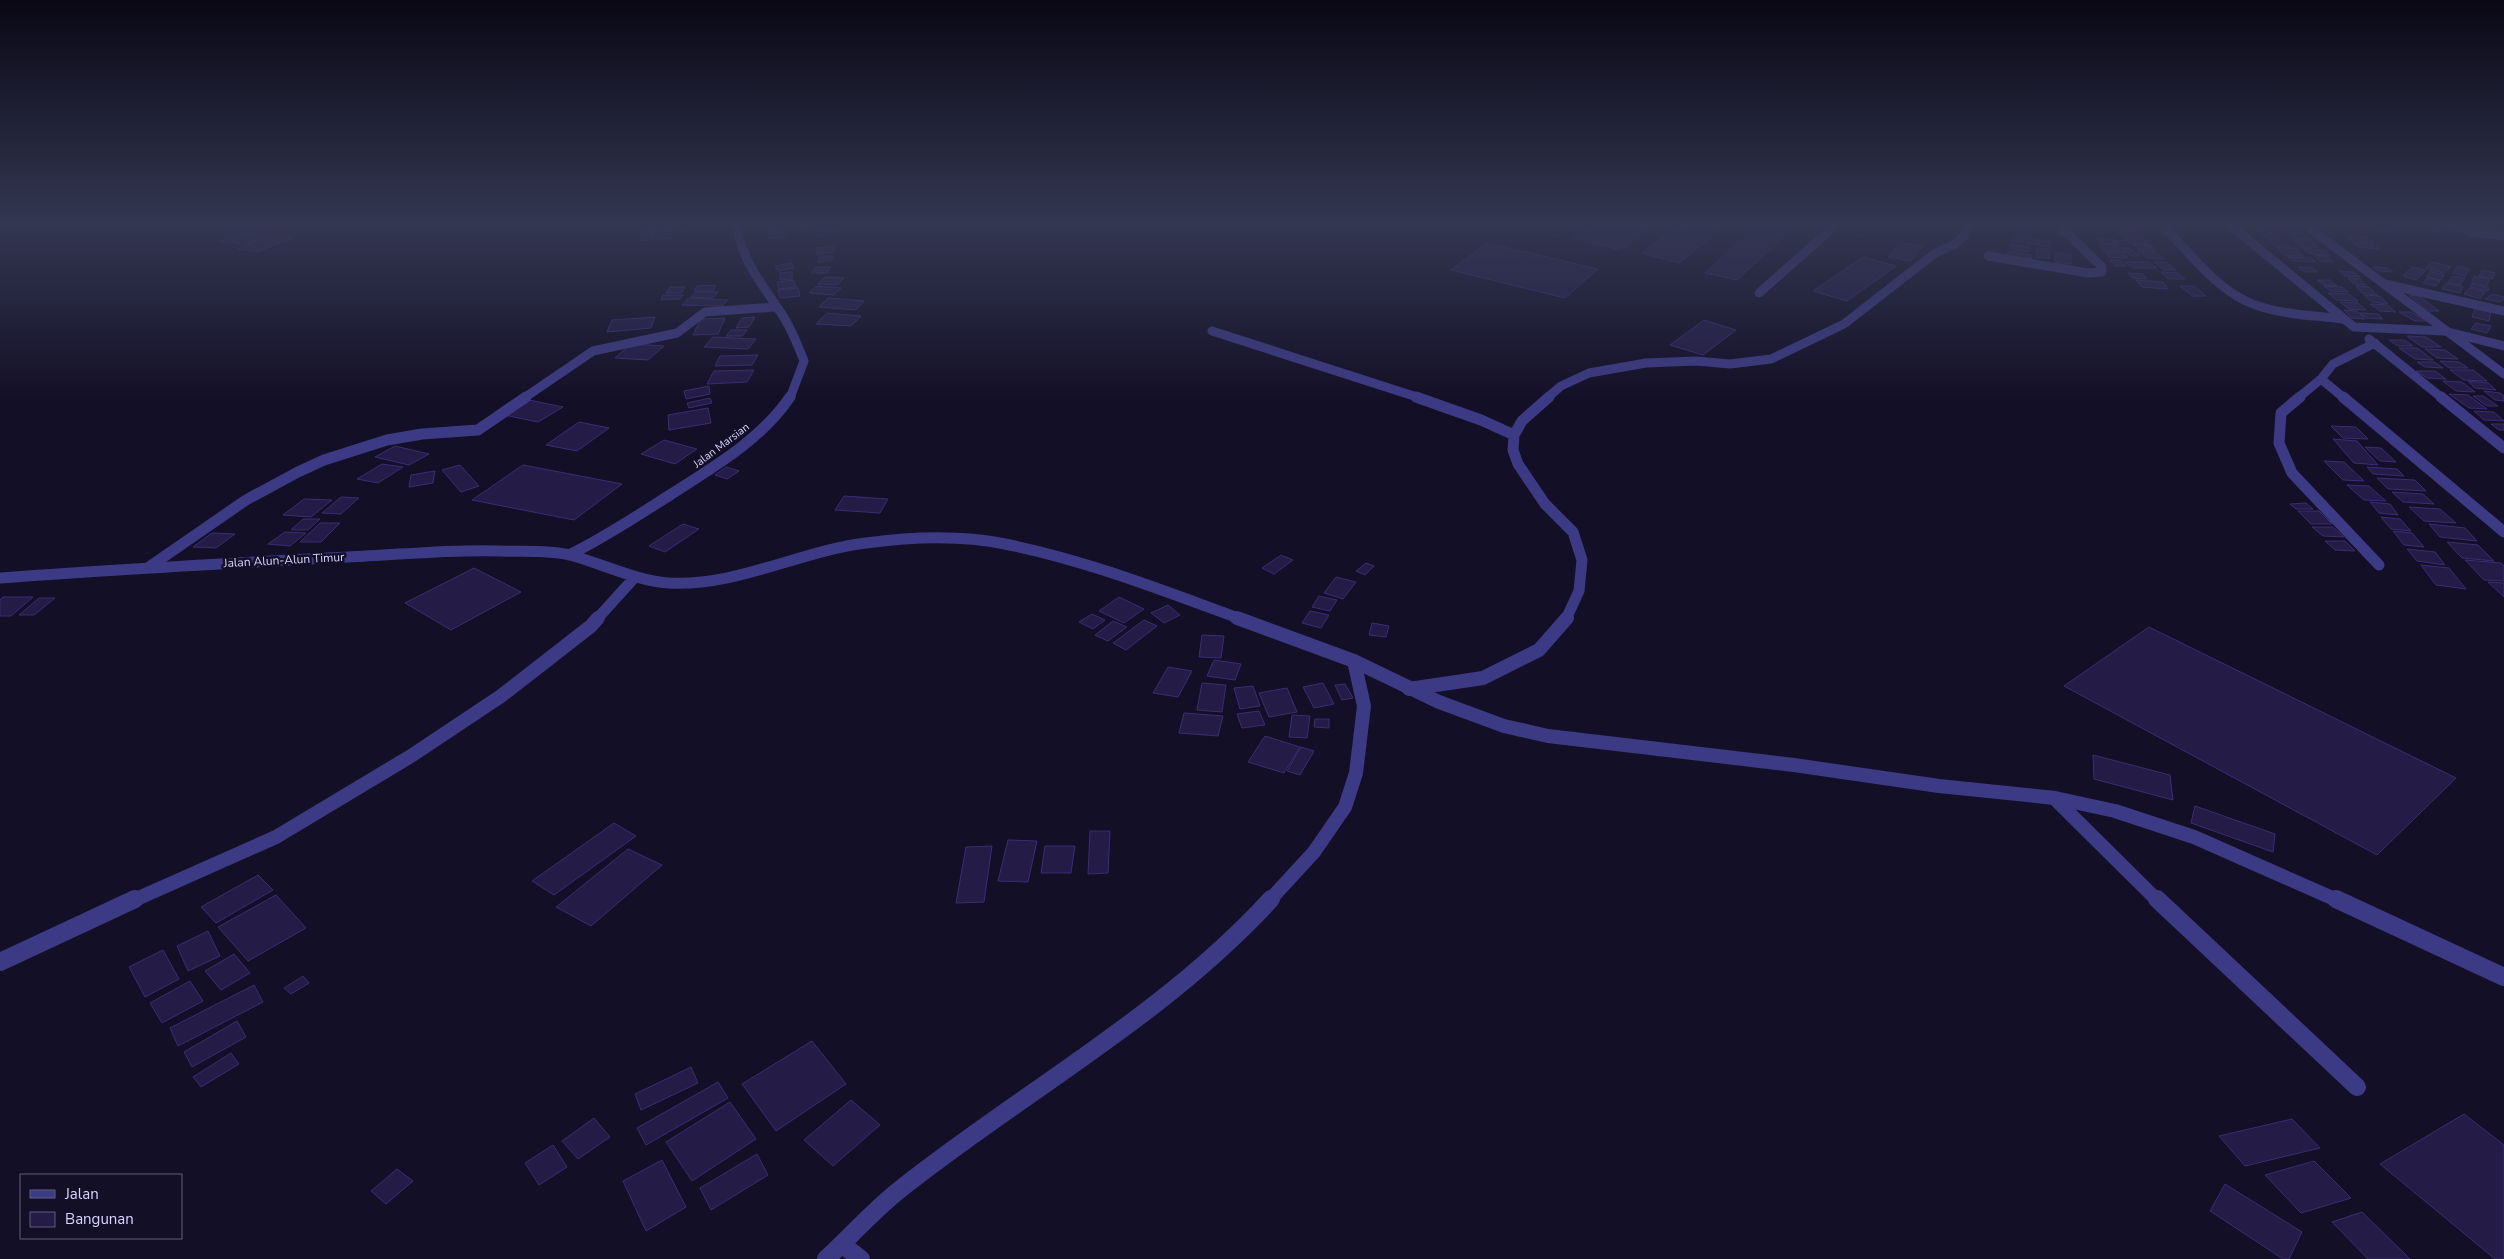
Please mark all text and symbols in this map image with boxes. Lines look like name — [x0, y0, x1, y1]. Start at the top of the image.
street label: Jalan Marsian — [689, 419, 752, 472]
street label: Jalan Alun-Alun Timur — [222, 549, 346, 571]
legend — [20, 1174, 182, 1239]
text: Jalan — [64, 1184, 99, 1204]
text: Bangunan — [65, 1209, 134, 1229]

